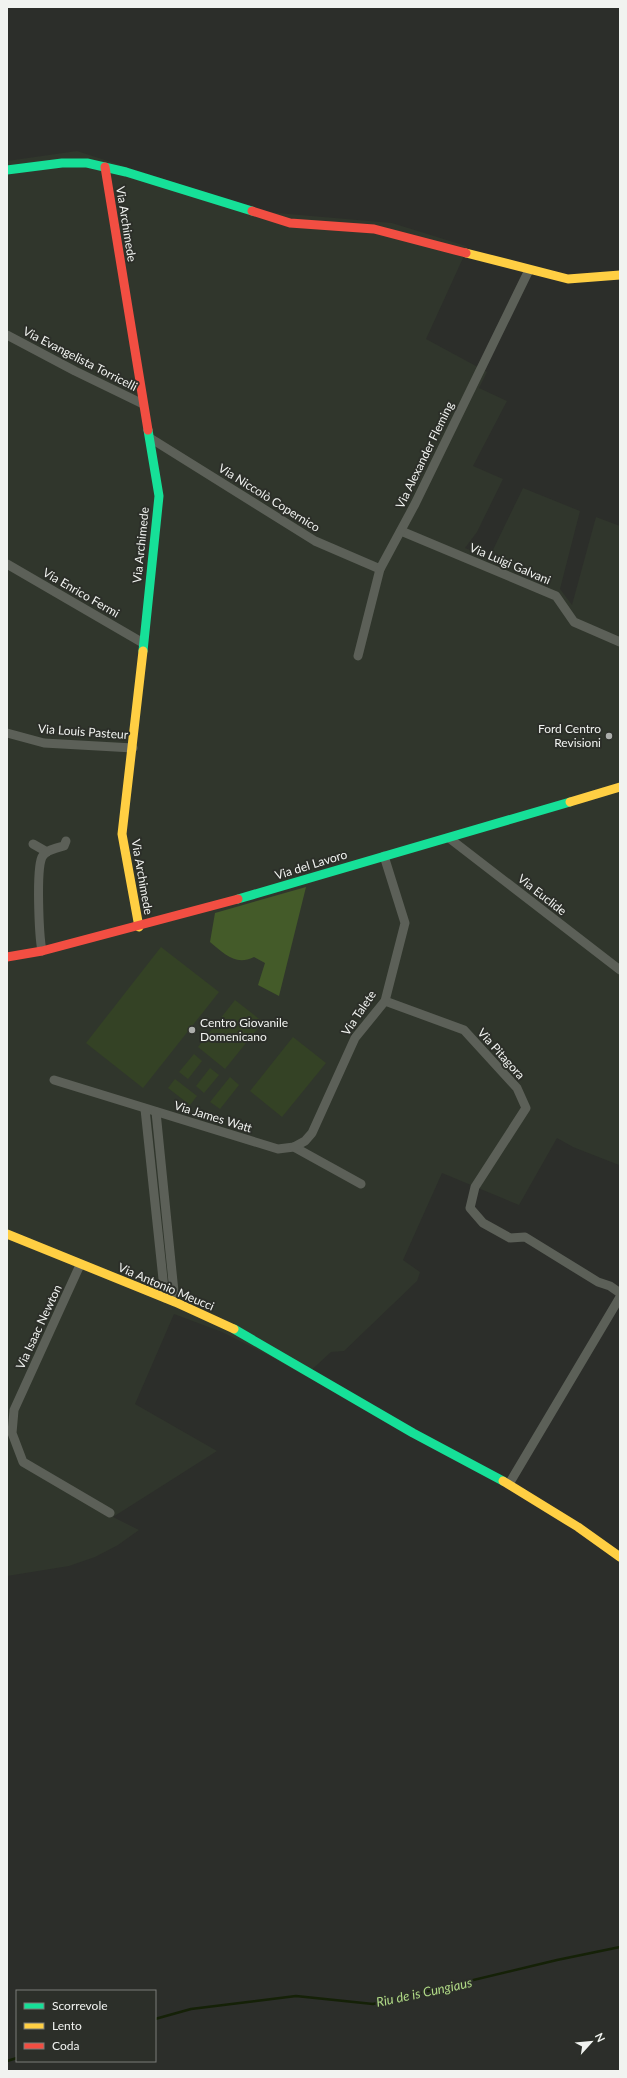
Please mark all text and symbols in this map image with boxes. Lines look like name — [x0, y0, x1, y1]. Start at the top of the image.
street label: Via Archimede — [113, 185, 140, 263]
street label: Via Evangelista Torricelli — [21, 323, 140, 394]
street label: Via Alexander Fleming — [392, 399, 457, 511]
street label: Via Niccolò Copernico — [216, 460, 323, 535]
street label: Via Archimede — [129, 506, 152, 584]
street label: Via Luigi Galvani — [467, 540, 553, 587]
street label: Via Enrico Fermi — [40, 565, 122, 621]
street label: Via Louis Pasteur — [37, 721, 129, 742]
place label: Ford Centro Revisioni — [538, 721, 601, 750]
marker: Ford Centro Revisioni — [604, 731, 614, 741]
street label: Via Archimede — [128, 838, 157, 916]
street label: Via del Lavoro — [273, 846, 349, 883]
street label: Via Euclide — [515, 871, 570, 918]
street label: Via Talete — [338, 987, 379, 1038]
place label: Centro Giovanile Domenicano — [200, 1015, 288, 1044]
marker: Centro Giovanile Domenicano — [187, 1025, 197, 1035]
street label: Via Pitagora — [475, 1025, 528, 1082]
street label: Via James Watt — [172, 1098, 255, 1136]
street label: Via Antonio Meucci — [116, 1259, 217, 1314]
street label: Via Isaac Newton — [12, 1282, 65, 1371]
water label: Riu de is Cungiaus — [375, 1974, 473, 2010]
legend — [16, 1990, 156, 2062]
text: Scorrevole — [52, 1998, 108, 2013]
text: Lento — [52, 2018, 82, 2033]
north arrow — [571, 2022, 611, 2062]
text: N — [593, 2031, 608, 2044]
text: Coda — [52, 2038, 79, 2053]

